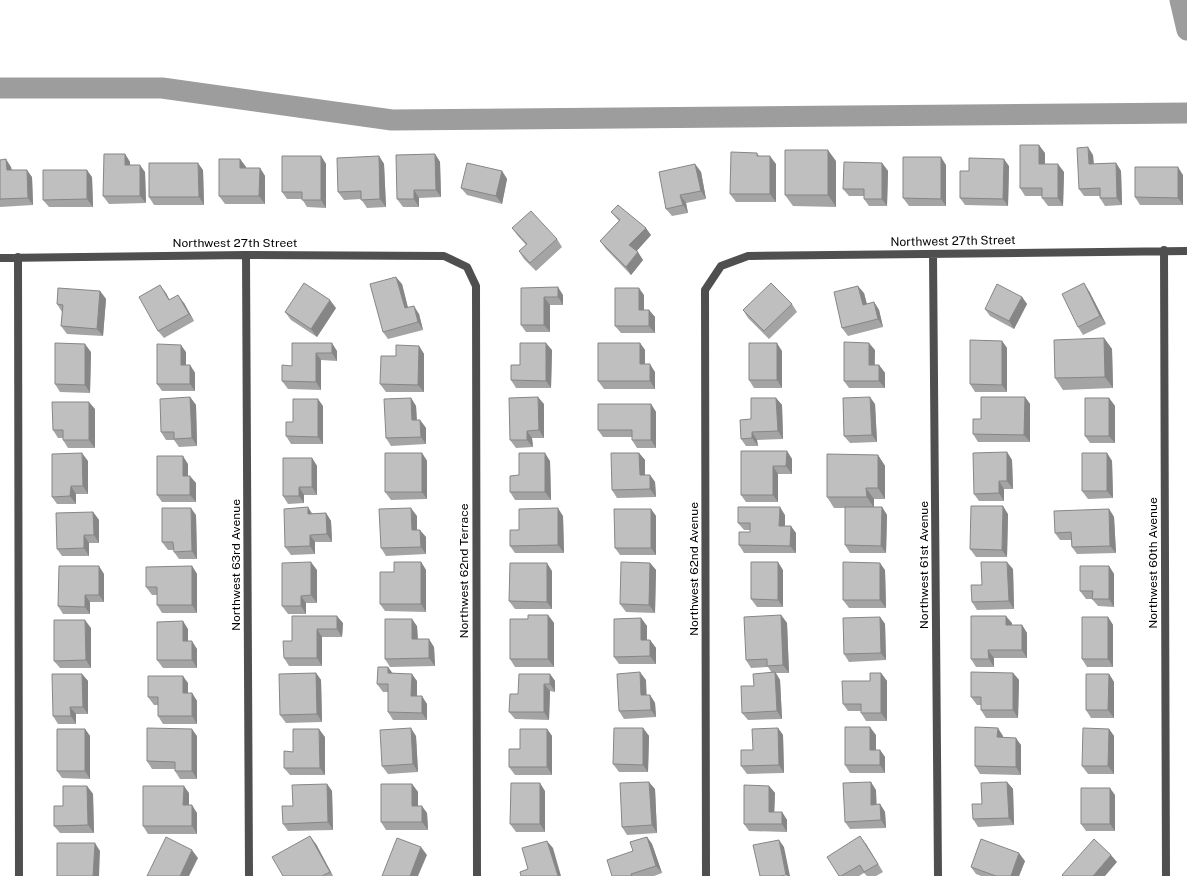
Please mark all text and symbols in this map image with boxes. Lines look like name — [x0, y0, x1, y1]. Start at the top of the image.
street label: Northwest 27th Street — [890, 233, 1016, 249]
street label: Northwest 27th Street — [172, 236, 298, 250]
street label: Northwest 60th Avenue — [1146, 497, 1160, 629]
street label: Northwest 63rd Avenue — [229, 499, 243, 631]
street label: Northwest 61st Avenue — [917, 501, 931, 629]
street label: Northwest 62nd Avenue — [687, 502, 701, 636]
street label: Northwest 62nd Terrace — [457, 503, 471, 638]

